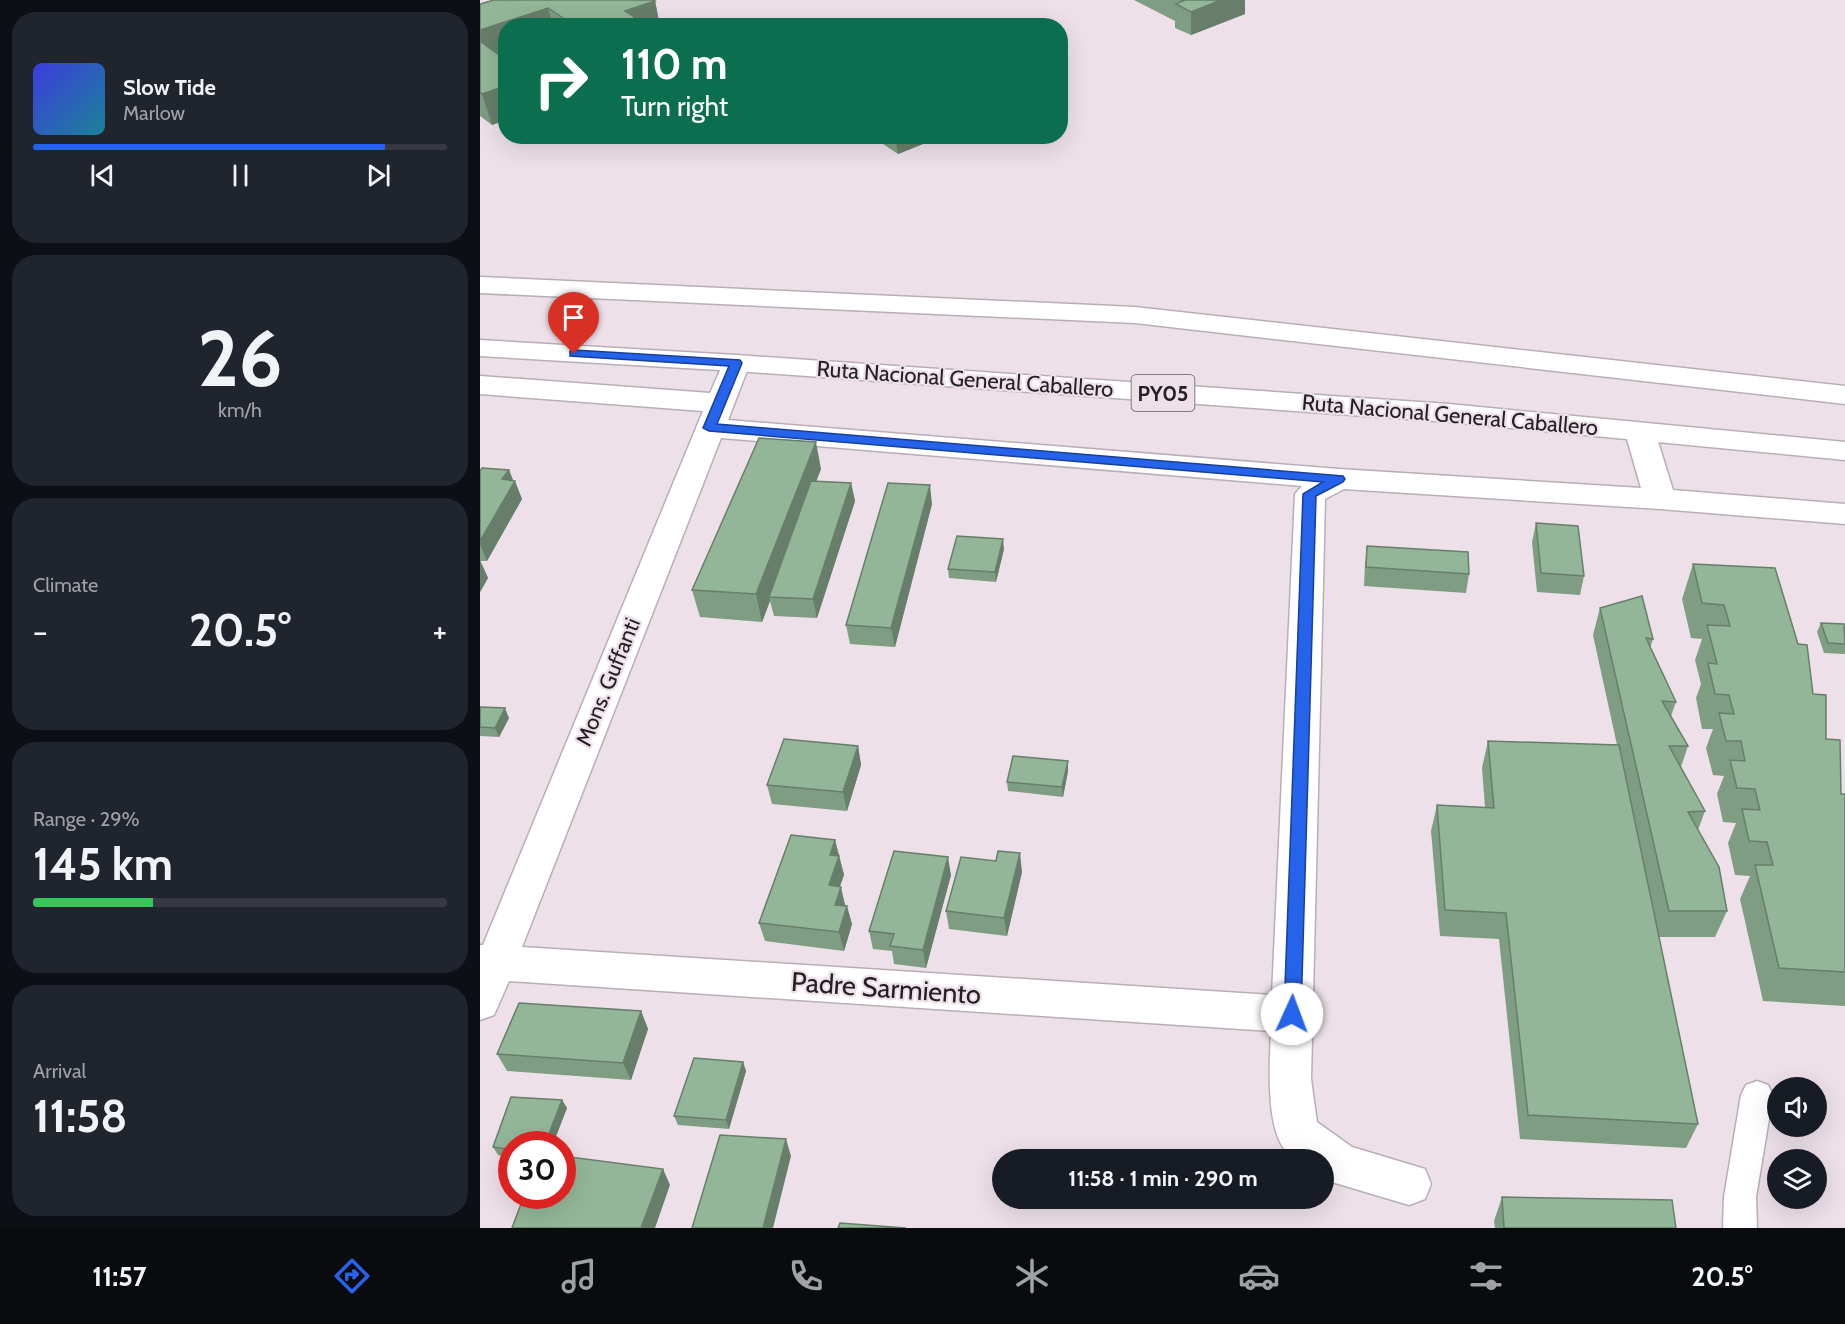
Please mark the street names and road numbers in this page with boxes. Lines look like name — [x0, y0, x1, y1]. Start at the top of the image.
street label: Ruta Nacional General Caballero — [816, 355, 1114, 403]
road number: PY05 — [1132, 375, 1194, 411]
street label: Ruta Nacional General Caballero — [1301, 389, 1599, 441]
street label: Mons. Guffanti — [570, 614, 646, 750]
street label: Padre Sarmiento — [790, 965, 982, 1011]

